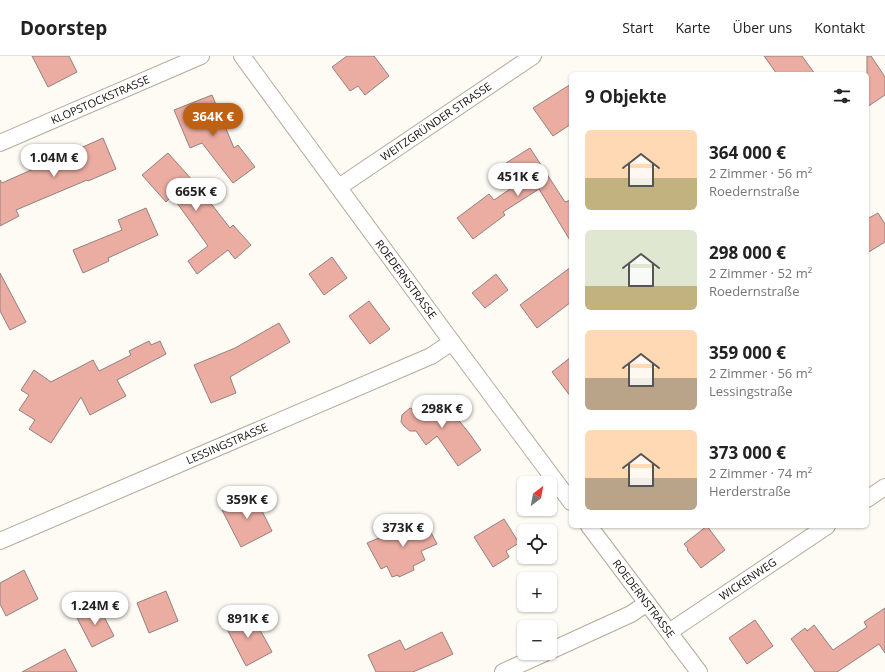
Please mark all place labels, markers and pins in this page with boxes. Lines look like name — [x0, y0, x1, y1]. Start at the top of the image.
pin: 364K € — [180, 103, 246, 137]
pin: 1.04M € — [17, 144, 91, 178]
pin: 451K € — [485, 163, 551, 197]
pin: 665K € — [163, 178, 229, 212]
pin: 298K € — [409, 395, 475, 429]
pin: 359K € — [214, 486, 280, 520]
pin: 373K € — [370, 514, 436, 548]
pin: 1.24M € — [58, 592, 132, 626]
pin: 891K € — [215, 605, 281, 639]

